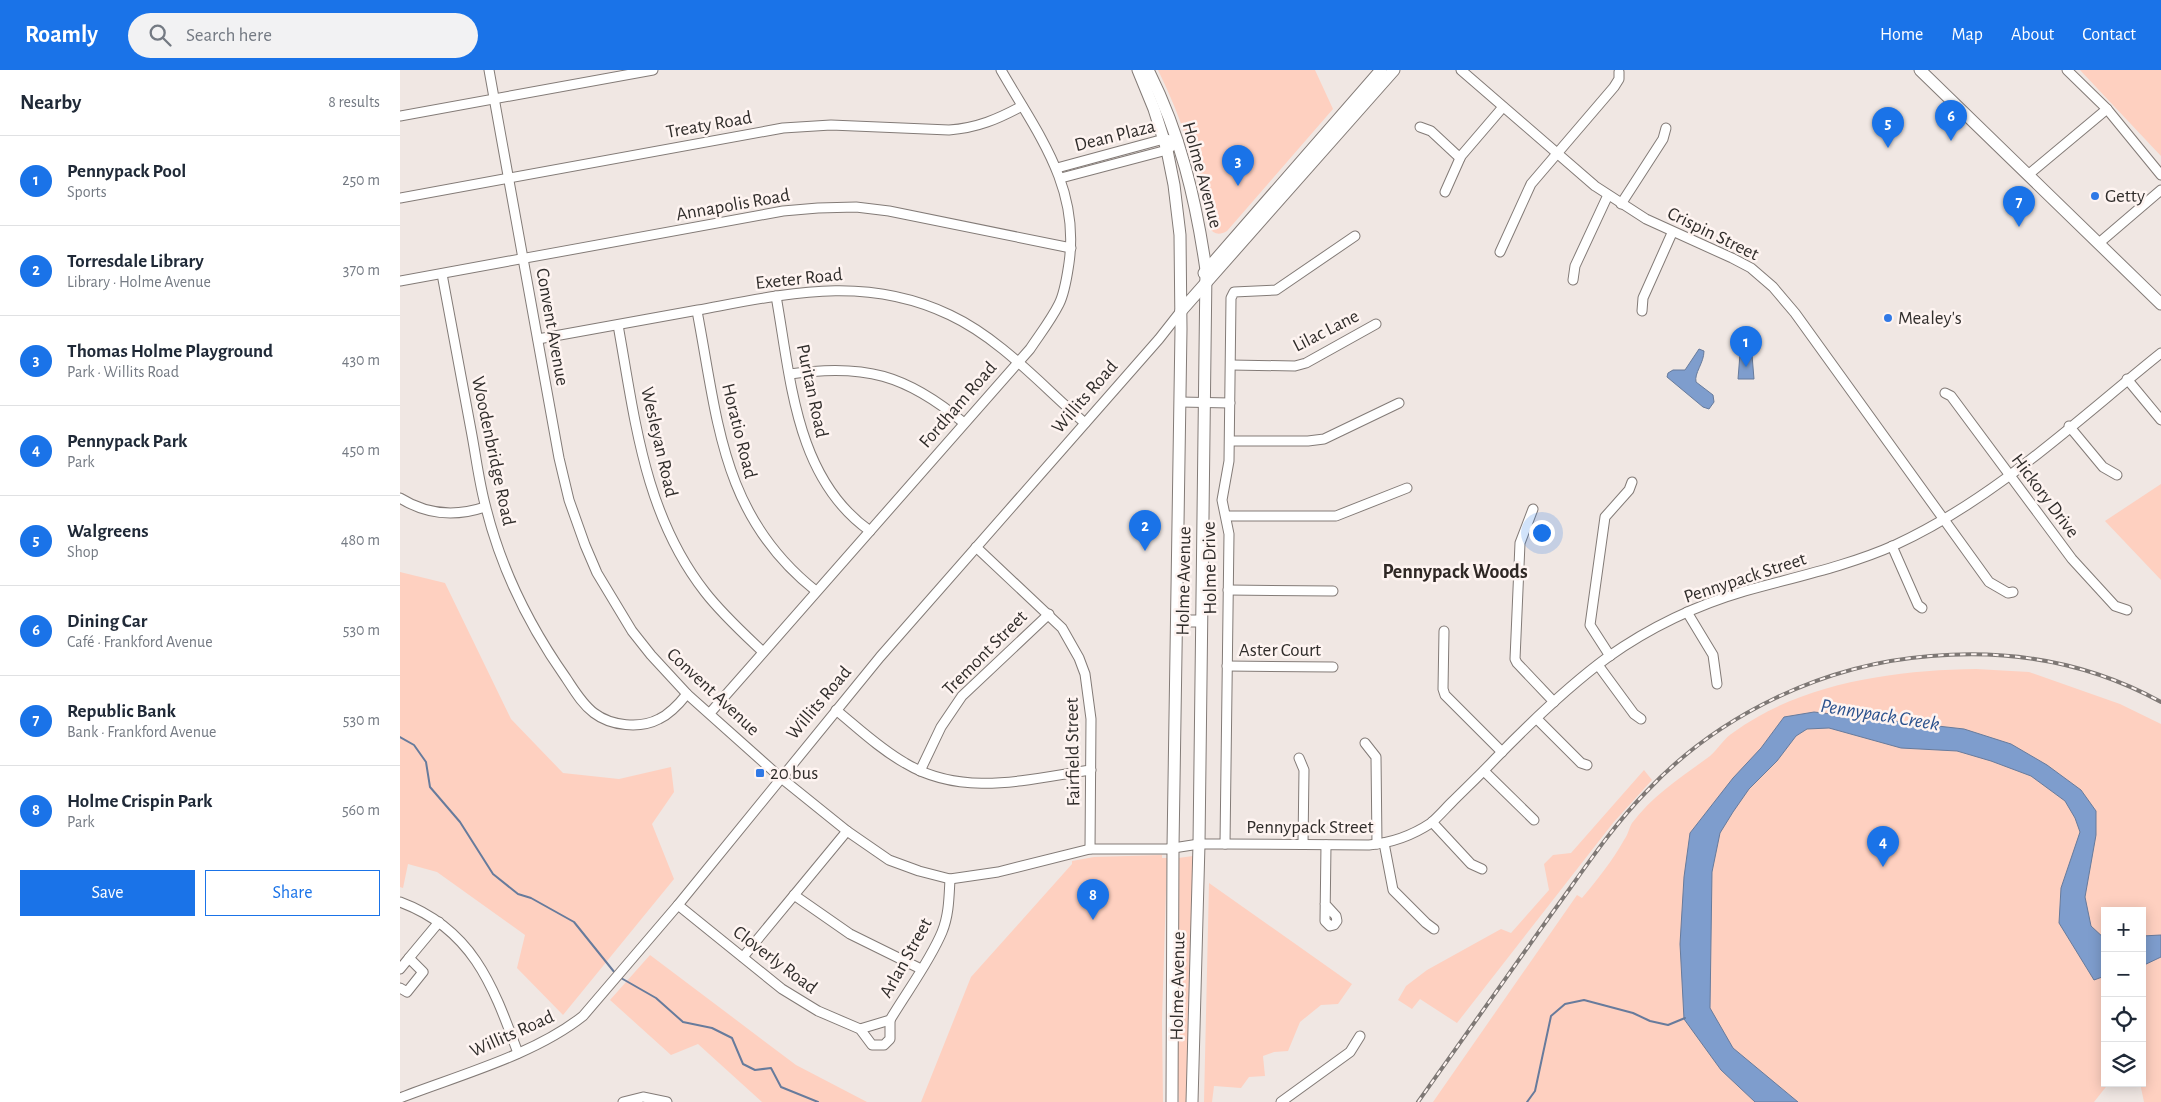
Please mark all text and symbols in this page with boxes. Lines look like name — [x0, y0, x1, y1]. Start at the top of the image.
search box — [128, 13, 478, 58]
icon: search — [146, 21, 174, 49]
text: Roamly — [25, 23, 98, 47]
text: Search here — [186, 26, 272, 45]
text: Home — [1880, 26, 1923, 44]
text: Map — [1951, 26, 1983, 44]
text: About — [2011, 26, 2054, 44]
text: Contact — [2082, 26, 2136, 44]
text: Nearby — [20, 92, 81, 113]
text: 8 results — [328, 94, 380, 110]
pin: 6 — [1935, 100, 1967, 141]
pin: 5 — [1872, 107, 1904, 148]
street label: Treaty Road — [665, 108, 754, 142]
street label: Dean Plaza — [1073, 117, 1158, 155]
street label: Holme Avenue — [1179, 120, 1225, 230]
pin: 3 — [1222, 145, 1254, 186]
text: Pennypack Pool — [67, 162, 186, 181]
text: 1 — [33, 172, 39, 188]
text: 250 m — [342, 172, 380, 188]
text: Sports — [67, 184, 107, 200]
street label: Annapolis Road — [675, 186, 792, 224]
pin: 7 — [2003, 186, 2035, 227]
place label: Getty — [2105, 187, 2145, 206]
marker: Getty — [2089, 190, 2101, 202]
street label: Crispin Street — [1664, 204, 1762, 264]
text: Torresdale Library — [67, 252, 204, 271]
text: 2 — [32, 262, 40, 278]
text: 370 m — [343, 262, 380, 278]
street label: Exeter Road — [754, 265, 844, 293]
street label: Convent Avenue — [532, 267, 572, 387]
text: Library · Holme Avenue — [67, 274, 211, 290]
street label: Lilac Lane — [1290, 306, 1362, 356]
place label: Mealey's — [1898, 309, 1962, 328]
marker: Mealey's — [1882, 312, 1894, 324]
pin: 1 — [1730, 326, 1762, 367]
text: Thomas Holme Playground — [67, 342, 273, 361]
street label: Puritan Road — [793, 342, 831, 440]
text: 3 — [33, 352, 39, 368]
text: 430 m — [342, 352, 380, 368]
street label: Willits Road — [1048, 357, 1122, 437]
street label: Fordham Road — [916, 358, 1000, 452]
text: Park · Willits Road — [67, 364, 179, 380]
street label: Woodenbridge Road — [468, 375, 518, 528]
street label: Horatio Road — [718, 381, 760, 481]
street label: Wesleyan Road — [637, 385, 681, 499]
text: Pennypack Park — [67, 432, 188, 451]
text: 4 — [32, 442, 40, 458]
text: 450 m — [342, 442, 380, 458]
street label: Hickory Drive — [2007, 451, 2083, 541]
text: Park — [67, 454, 95, 470]
pin: 2 — [1129, 510, 1161, 551]
your location — [1529, 520, 1555, 546]
street label: Holme Drive — [1200, 521, 1220, 615]
text: Walgreens — [67, 522, 149, 541]
street label: Holme Avenue — [1174, 526, 1194, 636]
text: 5 — [33, 532, 39, 548]
text: 480 m — [341, 532, 380, 548]
text: Shop — [67, 544, 99, 560]
street label: Pennypack Street — [1682, 549, 1808, 607]
district label: Pennypack Woods — [1382, 562, 1528, 582]
street label: Tremont Street — [939, 607, 1031, 699]
text: Dining Car — [67, 612, 147, 631]
text: 6 — [32, 622, 40, 638]
text: 530 m — [343, 622, 380, 638]
text: Café · Frankford Avenue — [67, 634, 213, 650]
street label: Aster Court — [1239, 641, 1321, 660]
street label: Convent Avenue — [663, 644, 763, 740]
street label: Willits Road — [783, 662, 855, 743]
water label: Pennypack Creek — [1819, 696, 1941, 734]
street label: Fairfield Street — [1063, 697, 1083, 807]
text: Republic Bank — [67, 702, 176, 721]
text: 7 — [33, 712, 39, 728]
text: 530 m — [343, 712, 380, 728]
text: Bank · Frankford Avenue — [67, 724, 216, 740]
place label: 20 bus — [770, 764, 818, 783]
marker: 20 bus — [754, 767, 766, 779]
text: Holme Crispin Park — [67, 792, 212, 811]
text: 8 — [32, 802, 40, 818]
text: 560 m — [342, 802, 380, 818]
text: Park — [67, 814, 95, 830]
street label: Pennypack Street — [1246, 818, 1374, 837]
pin: 4 — [1867, 826, 1899, 867]
button: Save — [20, 870, 195, 916]
button: Share — [205, 870, 380, 916]
pin: 8 — [1077, 879, 1109, 920]
map controls — [2101, 907, 2146, 1087]
button: + — [2101, 907, 2146, 952]
street label: Arlan Street — [876, 915, 936, 1001]
street label: Cloverly Road — [729, 922, 821, 998]
street label: Holme Avenue — [1168, 931, 1188, 1041]
button: − — [2101, 952, 2146, 997]
button: locate — [2101, 997, 2146, 1042]
street label: Willits Road — [467, 1007, 557, 1061]
button: layers — [2101, 1042, 2146, 1087]

